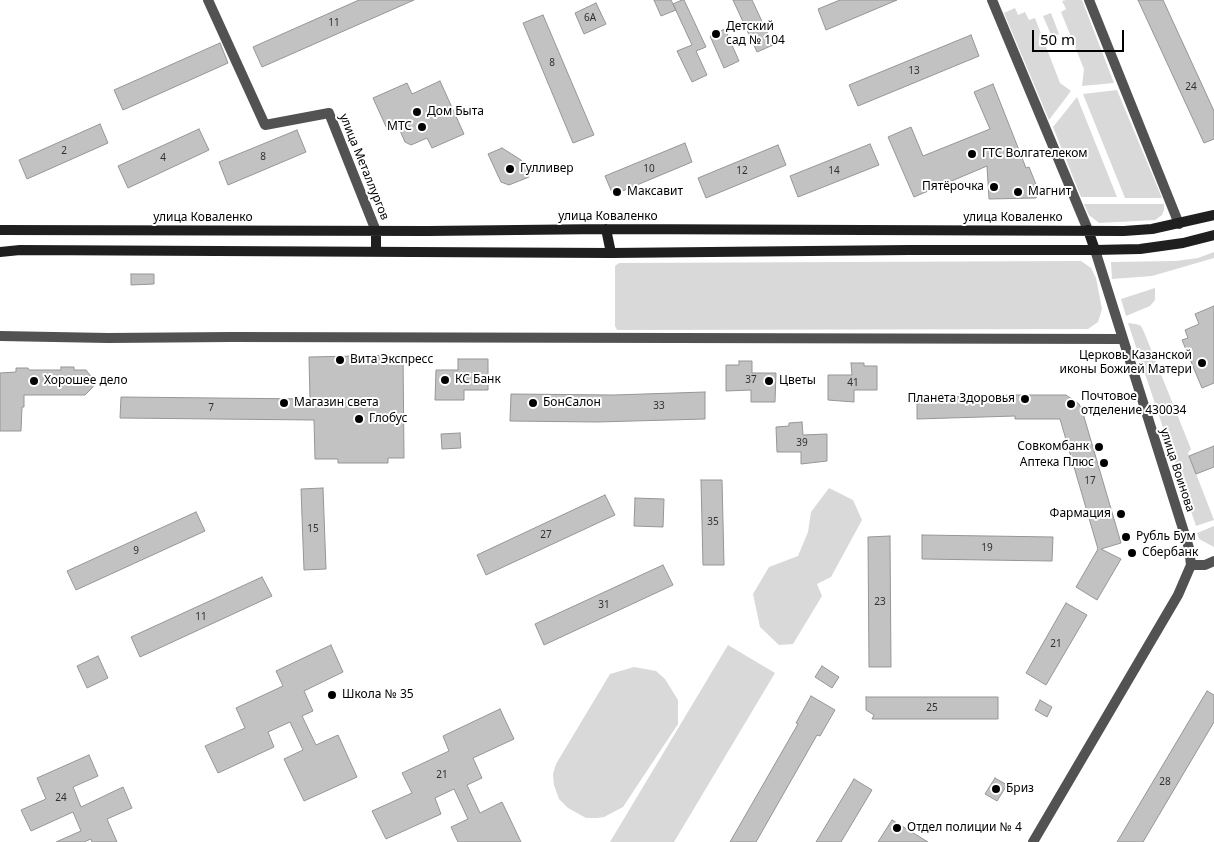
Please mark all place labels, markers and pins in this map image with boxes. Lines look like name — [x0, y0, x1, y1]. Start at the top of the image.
place label: Детский сад № 104 — [726, 20, 785, 48]
marker: Детский сад № 104 — [710, 28, 722, 40]
place label: Дом Быта — [427, 105, 484, 119]
marker: Дом Быта — [411, 106, 423, 118]
place label: МТС — [387, 120, 412, 134]
marker: МТС — [416, 121, 428, 133]
place label: ГТС Волгателеком — [982, 147, 1088, 161]
marker: ГТС Волгателеком — [966, 148, 978, 160]
place label: Гулливер — [520, 162, 574, 176]
marker: Гулливер — [504, 163, 516, 175]
place label: Пятёрочка — [922, 180, 984, 194]
marker: Пятёрочка — [988, 181, 1000, 193]
place label: Максавит — [627, 185, 683, 199]
place label: Магнит — [1028, 185, 1071, 199]
marker: Максавит — [611, 186, 623, 198]
marker: Магнит — [1012, 186, 1024, 198]
place label: Церковь Казанской иконы Божией Матери — [1059, 349, 1192, 377]
place label: Вита Экспресс — [350, 353, 433, 367]
marker: Вита Экспресс — [334, 354, 346, 366]
marker: Церковь Казанской иконы Божией Матери — [1196, 357, 1208, 369]
place label: КС Банк — [455, 373, 501, 387]
place label: Хорошее дело — [44, 374, 128, 388]
marker: КС Банк — [439, 374, 451, 386]
place label: Цветы — [779, 374, 816, 388]
marker: Хорошее дело — [28, 375, 40, 387]
marker: Цветы — [763, 375, 775, 387]
place label: Почтовое отделение 430034 — [1081, 390, 1186, 418]
place label: Планета Здоровья — [908, 392, 1015, 406]
marker: Планета Здоровья — [1019, 393, 1031, 405]
place label: Магазин света — [294, 396, 379, 410]
place label: БонСалон — [543, 396, 601, 410]
marker: Магазин света — [278, 397, 290, 409]
marker: БонСалон — [527, 397, 539, 409]
marker: Почтовое отделение 430034 — [1065, 398, 1077, 410]
place label: Глобус — [369, 412, 407, 426]
marker: Глобус — [353, 413, 365, 425]
place label: Совкомбанк — [1017, 440, 1089, 454]
marker: Совкомбанк — [1093, 441, 1105, 453]
place label: Аптека Плюс — [1020, 456, 1094, 470]
marker: Аптека Плюс — [1098, 457, 1110, 469]
place label: Фармация — [1050, 507, 1111, 521]
marker: Фармация — [1115, 508, 1127, 520]
place label: Рубль Бум — [1136, 530, 1196, 544]
marker: Рубль Бум — [1120, 531, 1132, 543]
place label: Сбербанк — [1142, 546, 1198, 560]
marker: Сбербанк — [1126, 547, 1138, 559]
place label: Школа № 35 — [342, 688, 414, 702]
marker: Школа № 35 — [326, 689, 338, 701]
place label: Бриз — [1006, 782, 1034, 796]
marker: Бриз — [990, 783, 1002, 795]
place label: Отдел полиции № 4 — [907, 821, 1022, 835]
marker: Отдел полиции № 4 — [891, 822, 903, 834]

